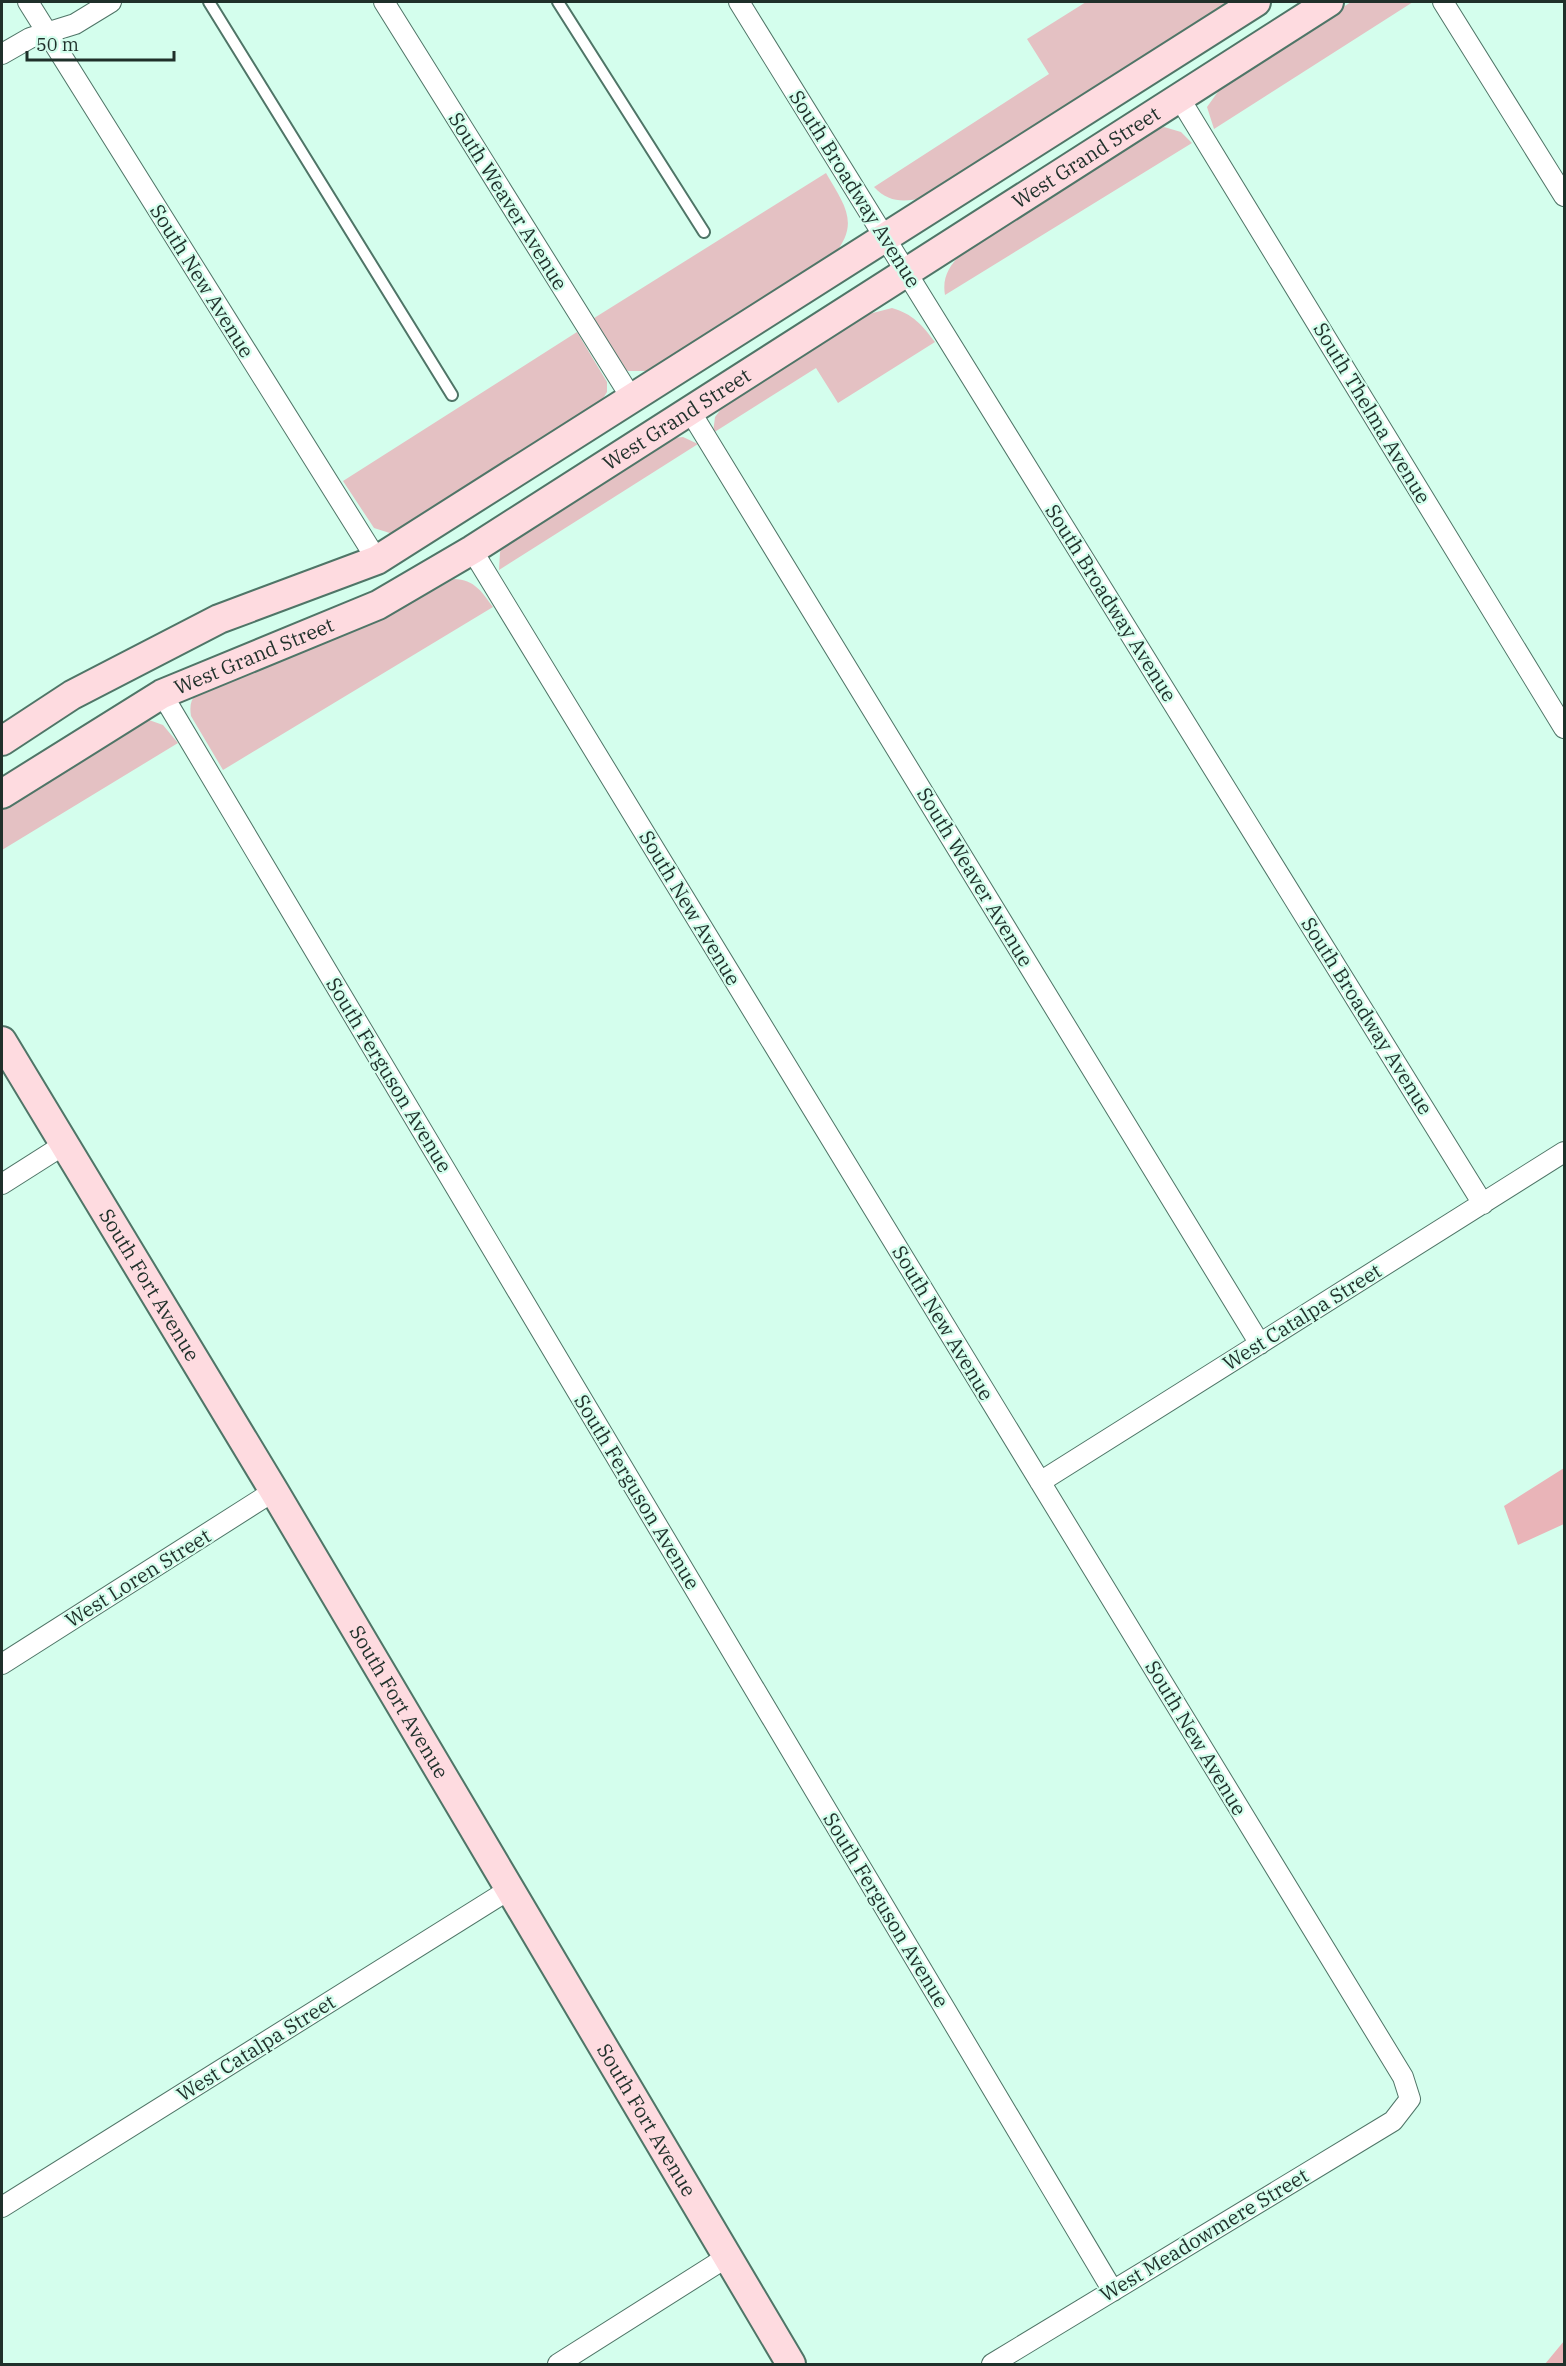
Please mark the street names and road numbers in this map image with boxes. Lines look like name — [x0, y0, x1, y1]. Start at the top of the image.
street label: South Broadway Avenue — [784, 85, 927, 293]
street label: West Grand Street — [1007, 100, 1165, 214]
street label: South Weaver Avenue — [443, 107, 574, 295]
street label: South New Avenue — [144, 199, 261, 363]
street label: South Thelma Avenue — [1308, 317, 1437, 508]
street label: West Grand Street — [597, 361, 755, 476]
street label: South Broadway Avenue — [1040, 499, 1183, 707]
street label: West Grand Street — [170, 611, 338, 701]
street label: South Weaver Avenue — [911, 782, 1040, 971]
street label: South New Avenue — [633, 825, 747, 990]
street label: South Broadway Avenue — [1296, 912, 1439, 1120]
street label: South Ferguson Avenue — [320, 972, 458, 1177]
street label: South Fort Avenue — [93, 1203, 206, 1366]
street label: South New Avenue — [886, 1240, 1000, 1405]
street label: West Catalpa Street — [1217, 1257, 1386, 1376]
street label: South Ferguson Avenue — [568, 1389, 706, 1594]
street label: West Loren Street — [60, 1522, 216, 1633]
street label: South Fort Avenue — [343, 1620, 455, 1783]
street label: South New Avenue — [1139, 1655, 1253, 1820]
street label: South Ferguson Avenue — [817, 1807, 955, 2012]
street label: West Catalpa Street — [171, 1988, 340, 2107]
street label: South Fort Avenue — [591, 2038, 703, 2202]
street label: West Meadowmere Street — [1094, 2162, 1313, 2308]

